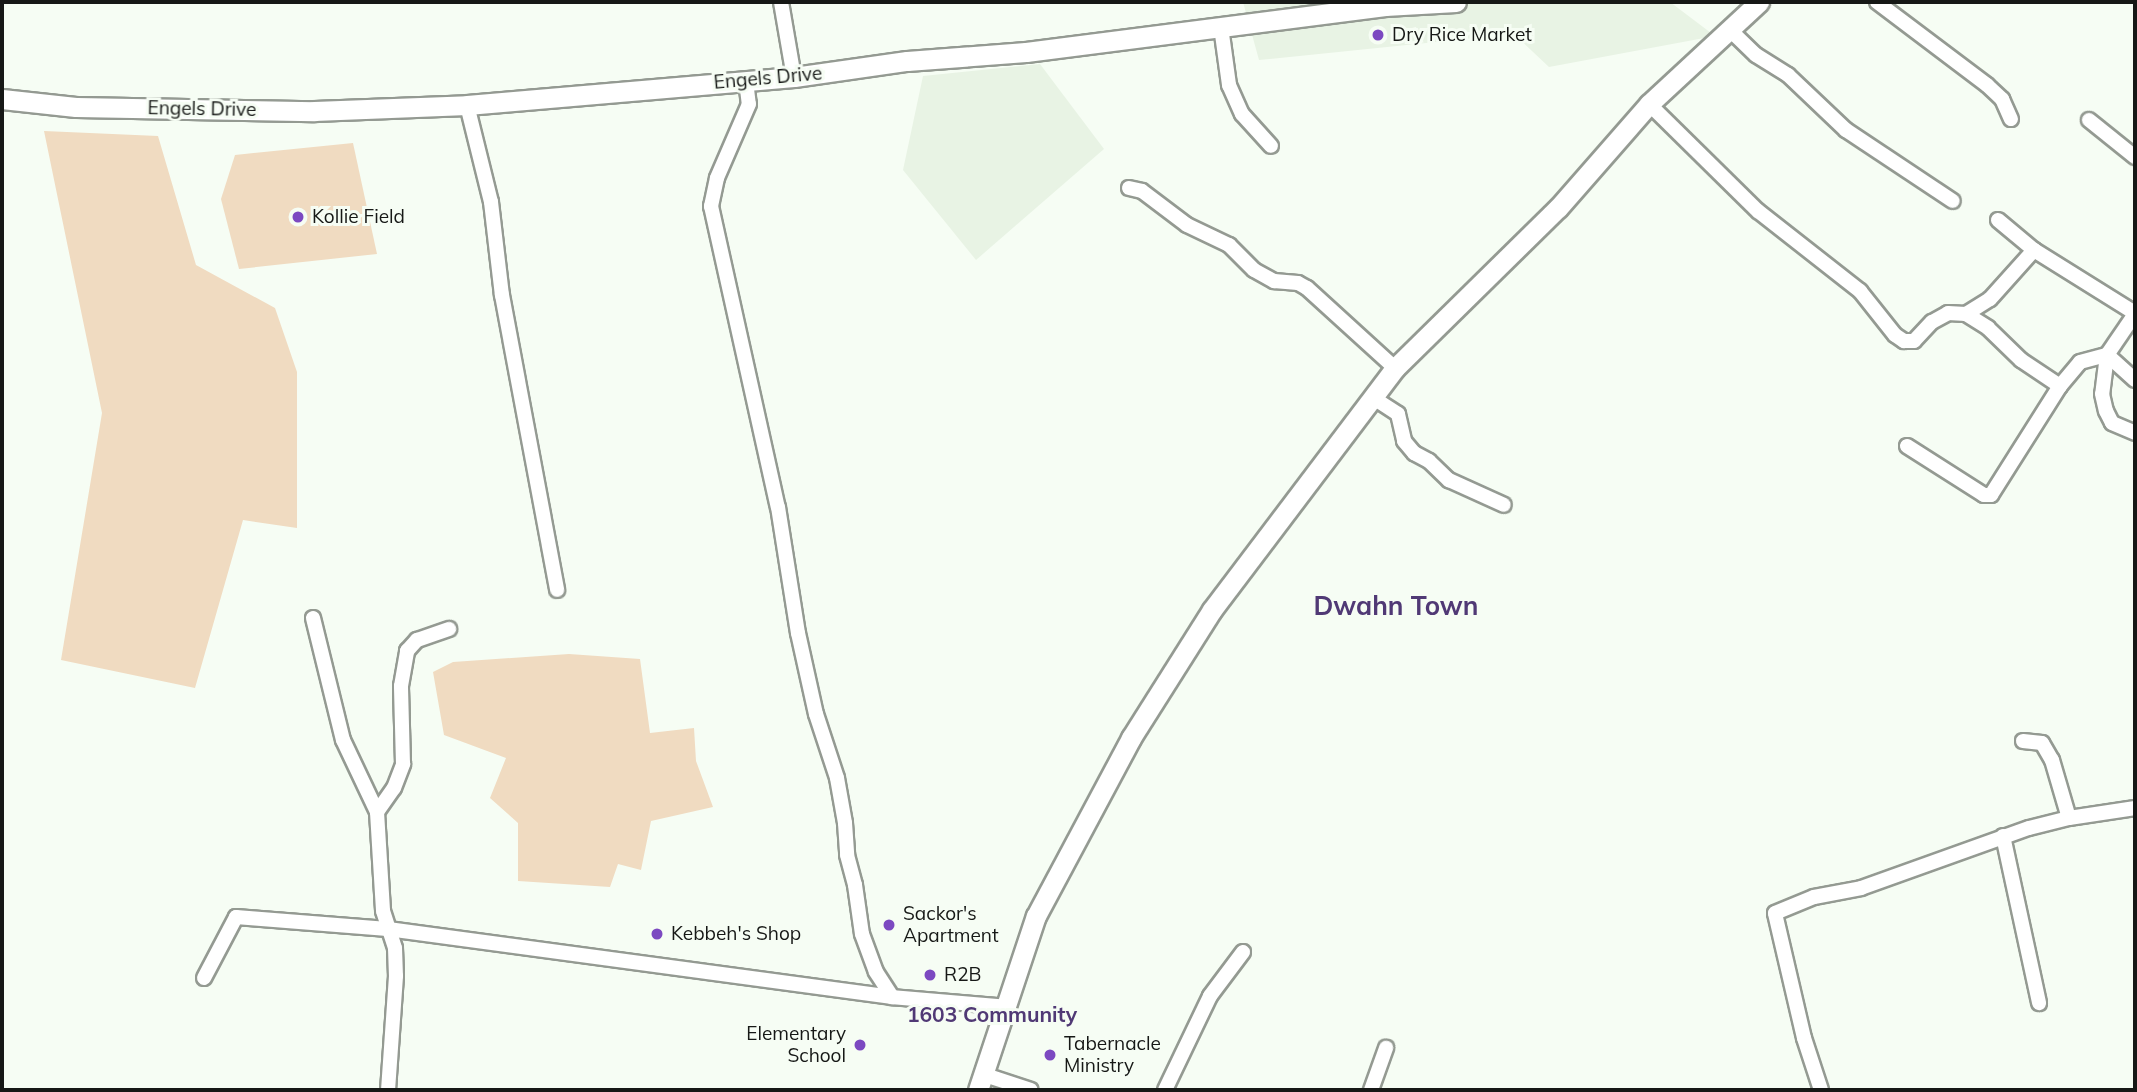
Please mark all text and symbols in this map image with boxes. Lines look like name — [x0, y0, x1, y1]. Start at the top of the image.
place label: Dry Rice Market — [1392, 24, 1532, 46]
marker: Dry Rice Market — [1370, 27, 1386, 43]
street label: Engels Drive — [713, 62, 823, 94]
street label: Engels Drive — [147, 97, 257, 121]
place label: Kollie Field — [312, 206, 405, 228]
marker: Kollie Field — [290, 209, 306, 225]
district label: Dwahn Town — [1314, 590, 1478, 622]
place label: Sackor's Apartment — [903, 903, 999, 947]
marker: Sackor's Apartment — [881, 917, 897, 933]
place label: Kebbeh's Shop — [671, 923, 801, 945]
marker: Kebbeh's Shop — [649, 926, 665, 942]
place label: R2B — [944, 964, 981, 986]
marker: R2B — [922, 967, 938, 983]
district label: 1603 Community — [907, 1001, 1077, 1027]
place label: Elementary School — [746, 1023, 846, 1067]
place label: Tabernacle Ministry — [1064, 1033, 1161, 1077]
marker: Elementary School — [852, 1037, 868, 1053]
marker: Tabernacle Ministry — [1042, 1047, 1058, 1063]

